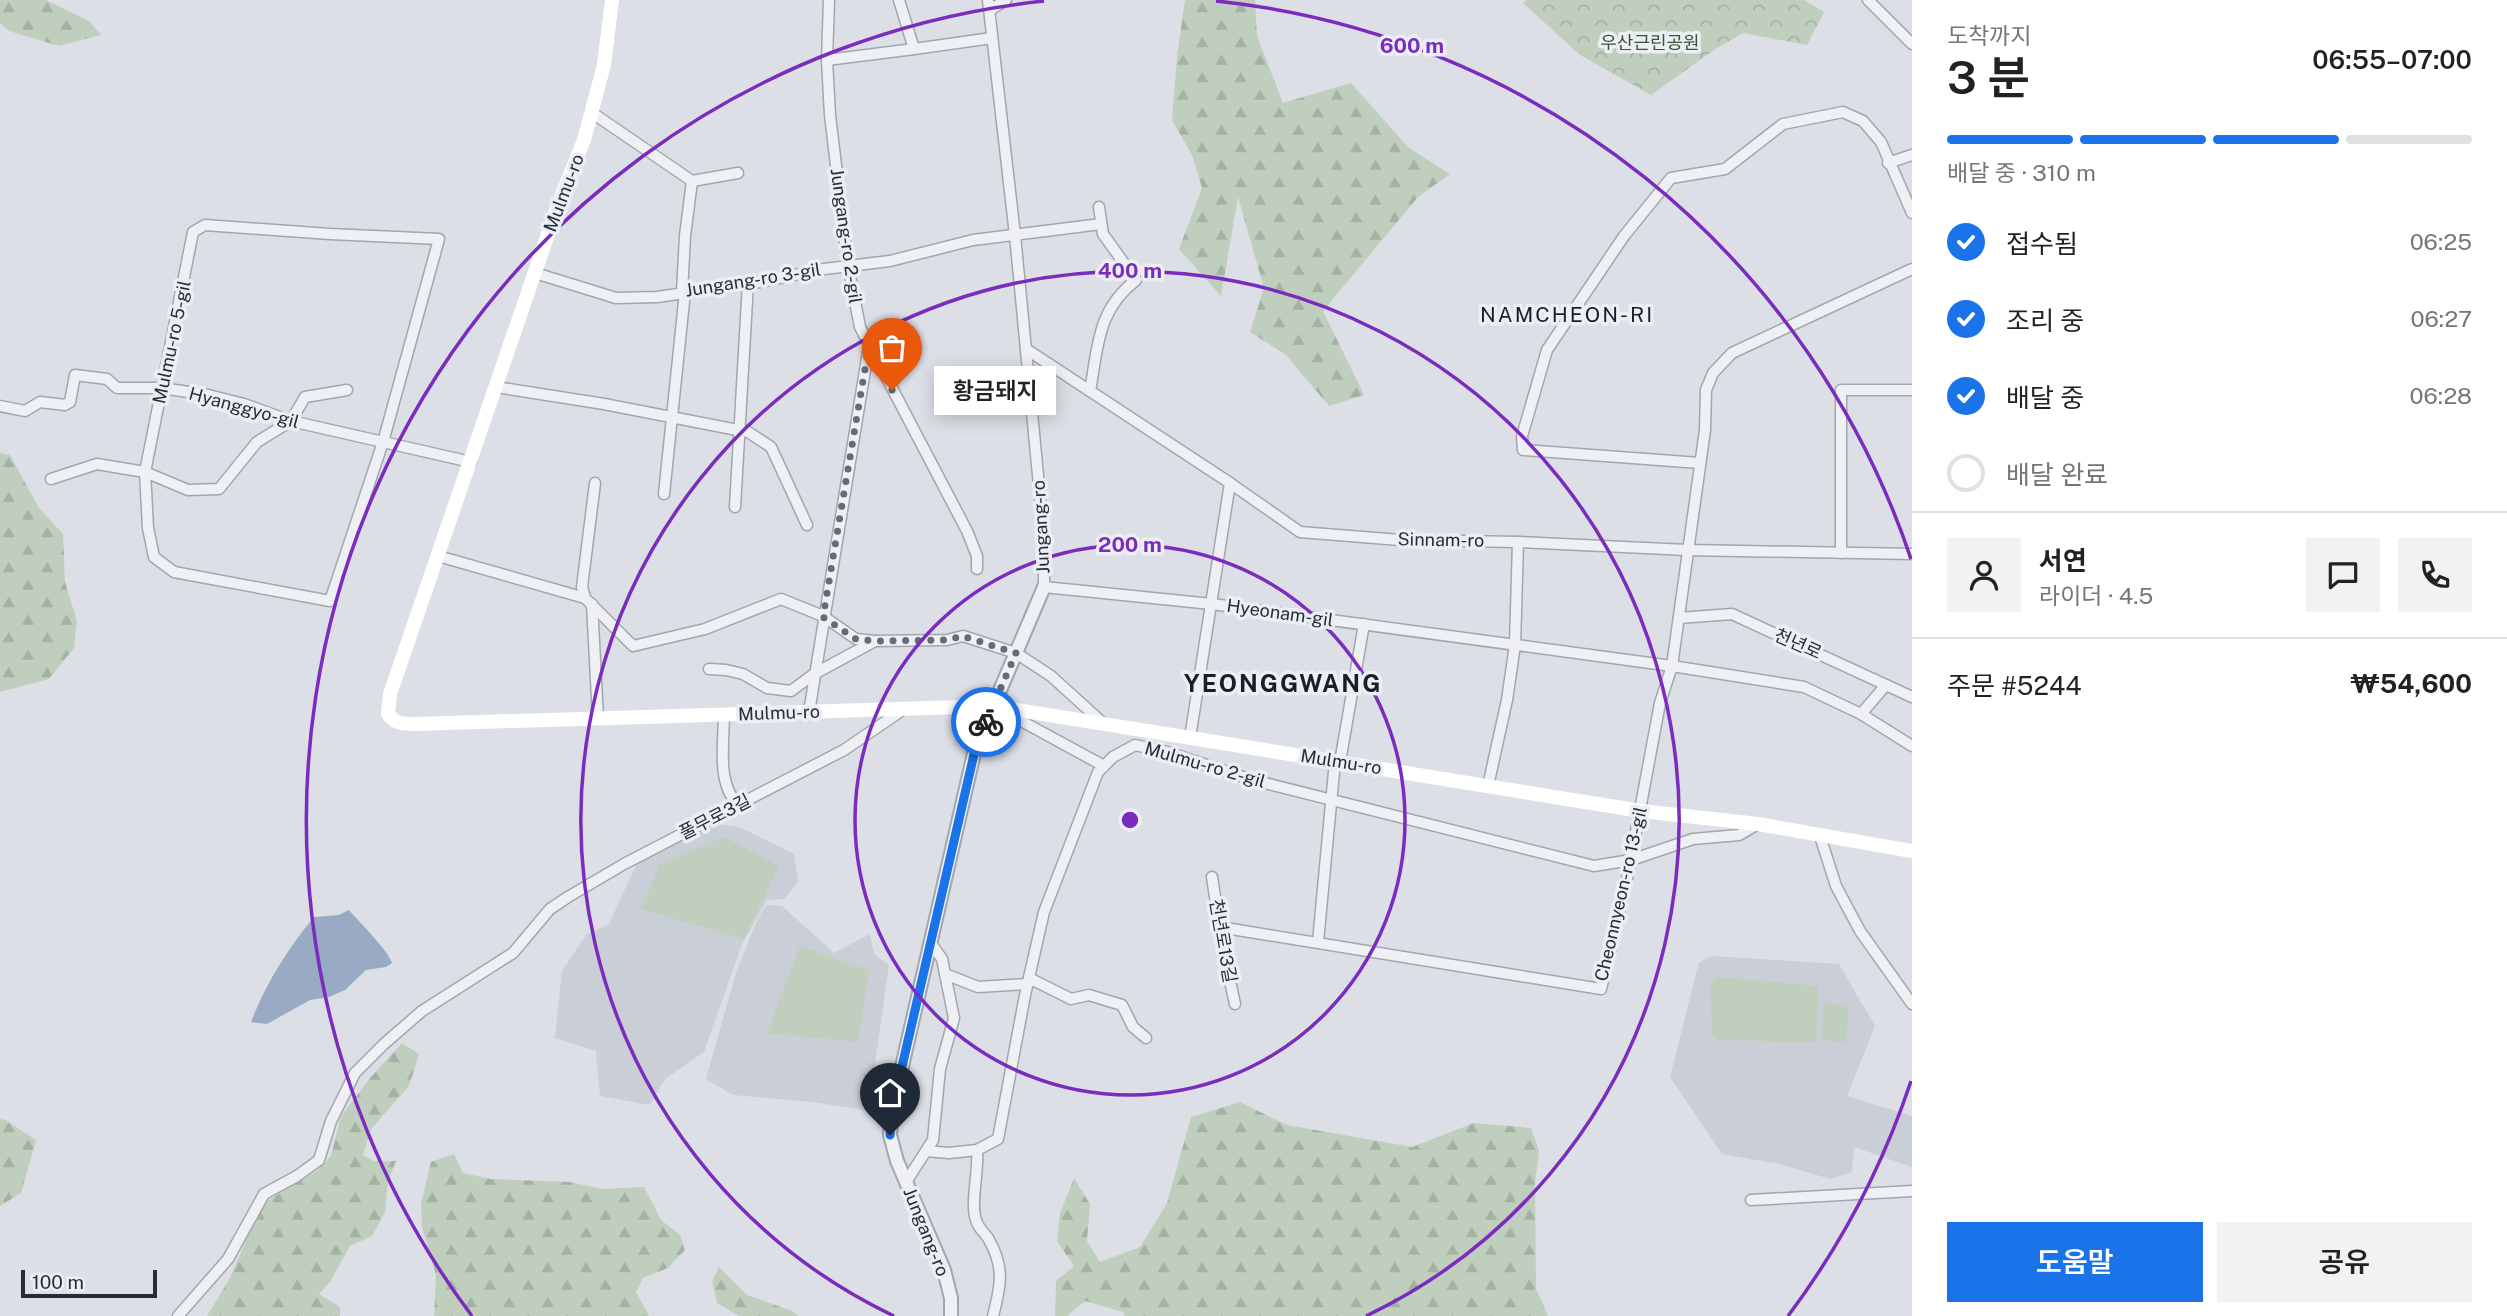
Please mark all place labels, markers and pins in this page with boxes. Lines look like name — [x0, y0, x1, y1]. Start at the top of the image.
pin — [862, 318, 922, 390]
callout: 황금돼지 — [934, 366, 1056, 414]
centre of rings — [1118, 808, 1142, 832]
pin — [860, 1063, 920, 1135]

